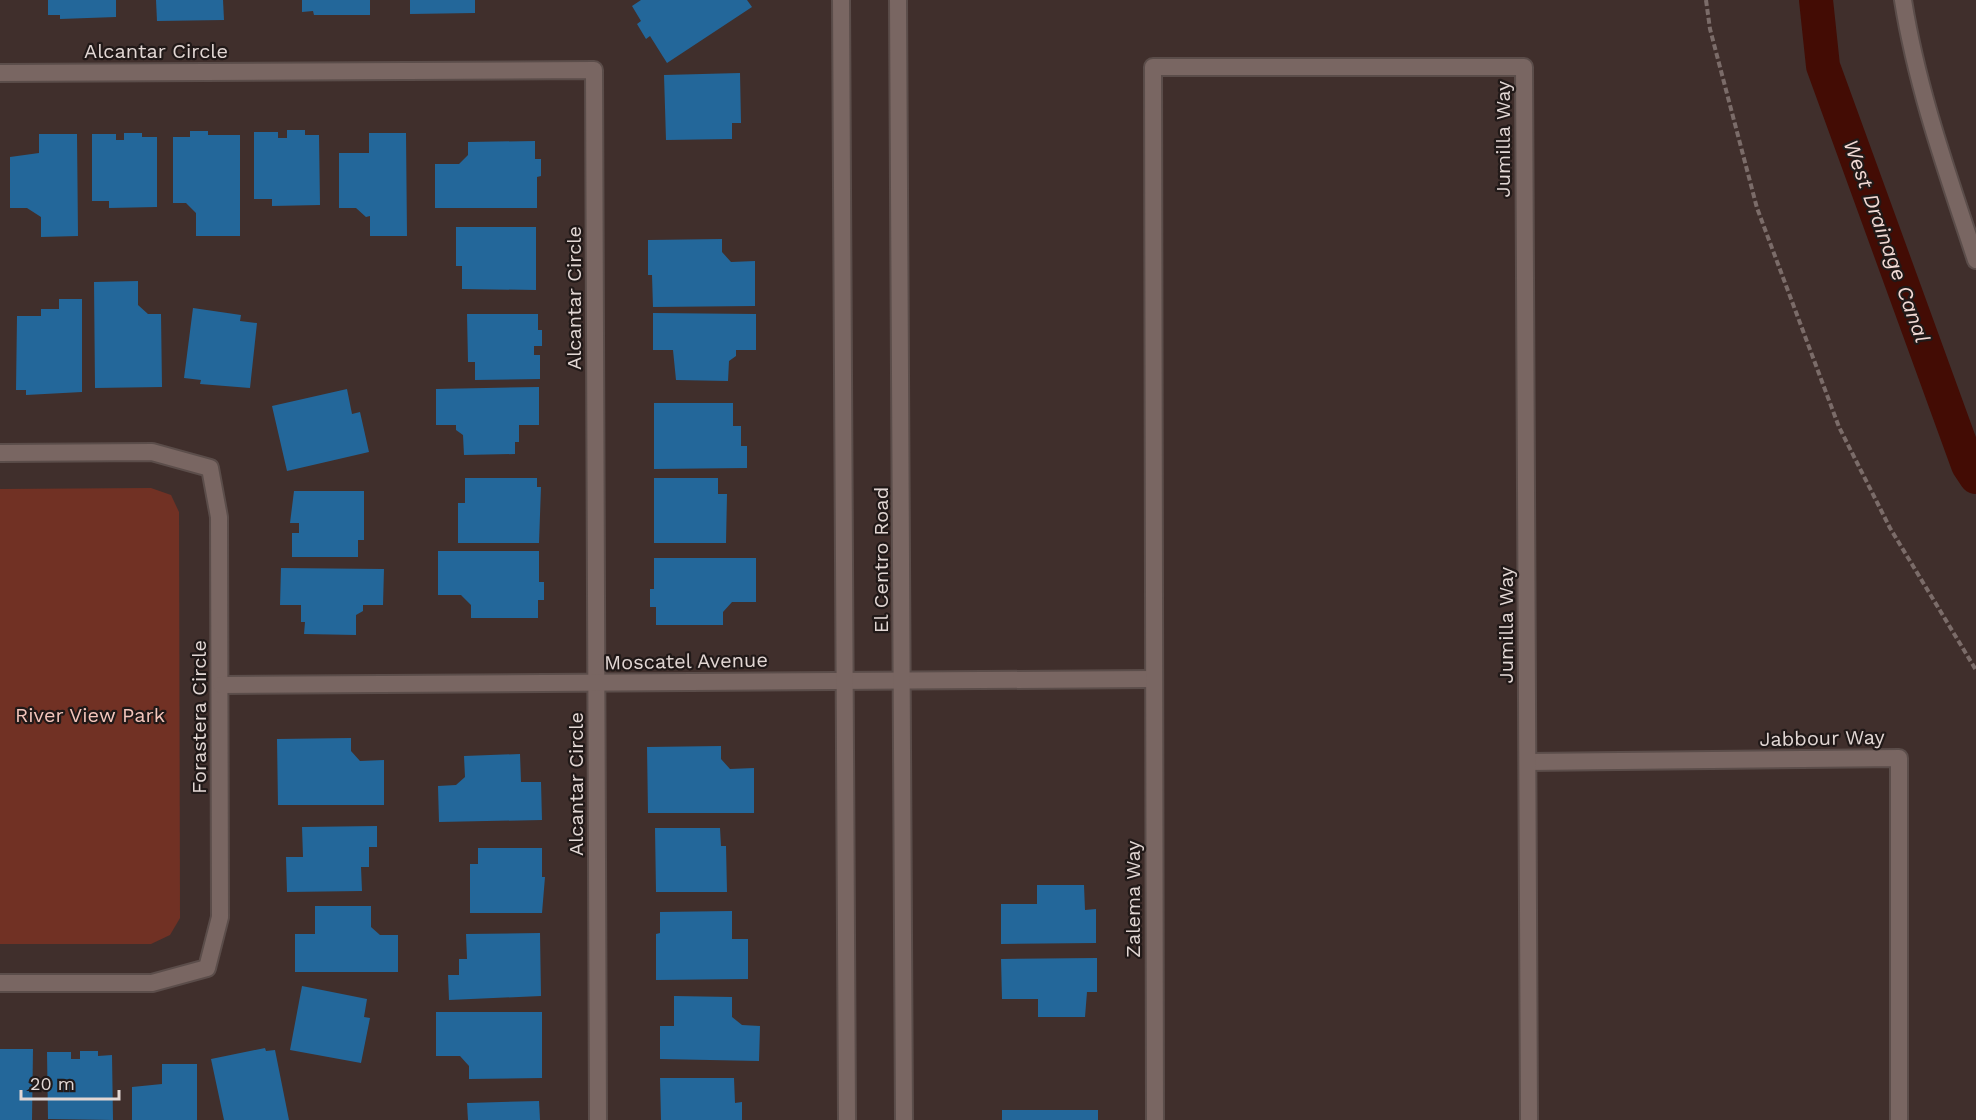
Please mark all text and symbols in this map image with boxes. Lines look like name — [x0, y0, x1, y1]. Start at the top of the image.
street label: Alcantar Circle — [84, 39, 228, 63]
street label: Jumilla Way — [1491, 80, 1515, 197]
water label: West Drainage Canal — [1839, 136, 1935, 346]
street label: Alcantar Circle — [562, 226, 586, 370]
street label: El Centro Road — [869, 487, 893, 633]
street label: Jumilla Way — [1494, 566, 1518, 683]
street label: Forastera Circle — [187, 640, 211, 794]
street label: Moscatel Avenue — [604, 648, 768, 674]
park label: River View Park — [15, 703, 165, 727]
street label: Alcantar Circle — [564, 712, 588, 856]
street label: Jabbour Way — [1759, 725, 1885, 751]
street label: Zalema Way — [1121, 840, 1145, 958]
scale bar — [21, 1063, 118, 1101]
text: 20 m — [30, 1073, 75, 1094]

